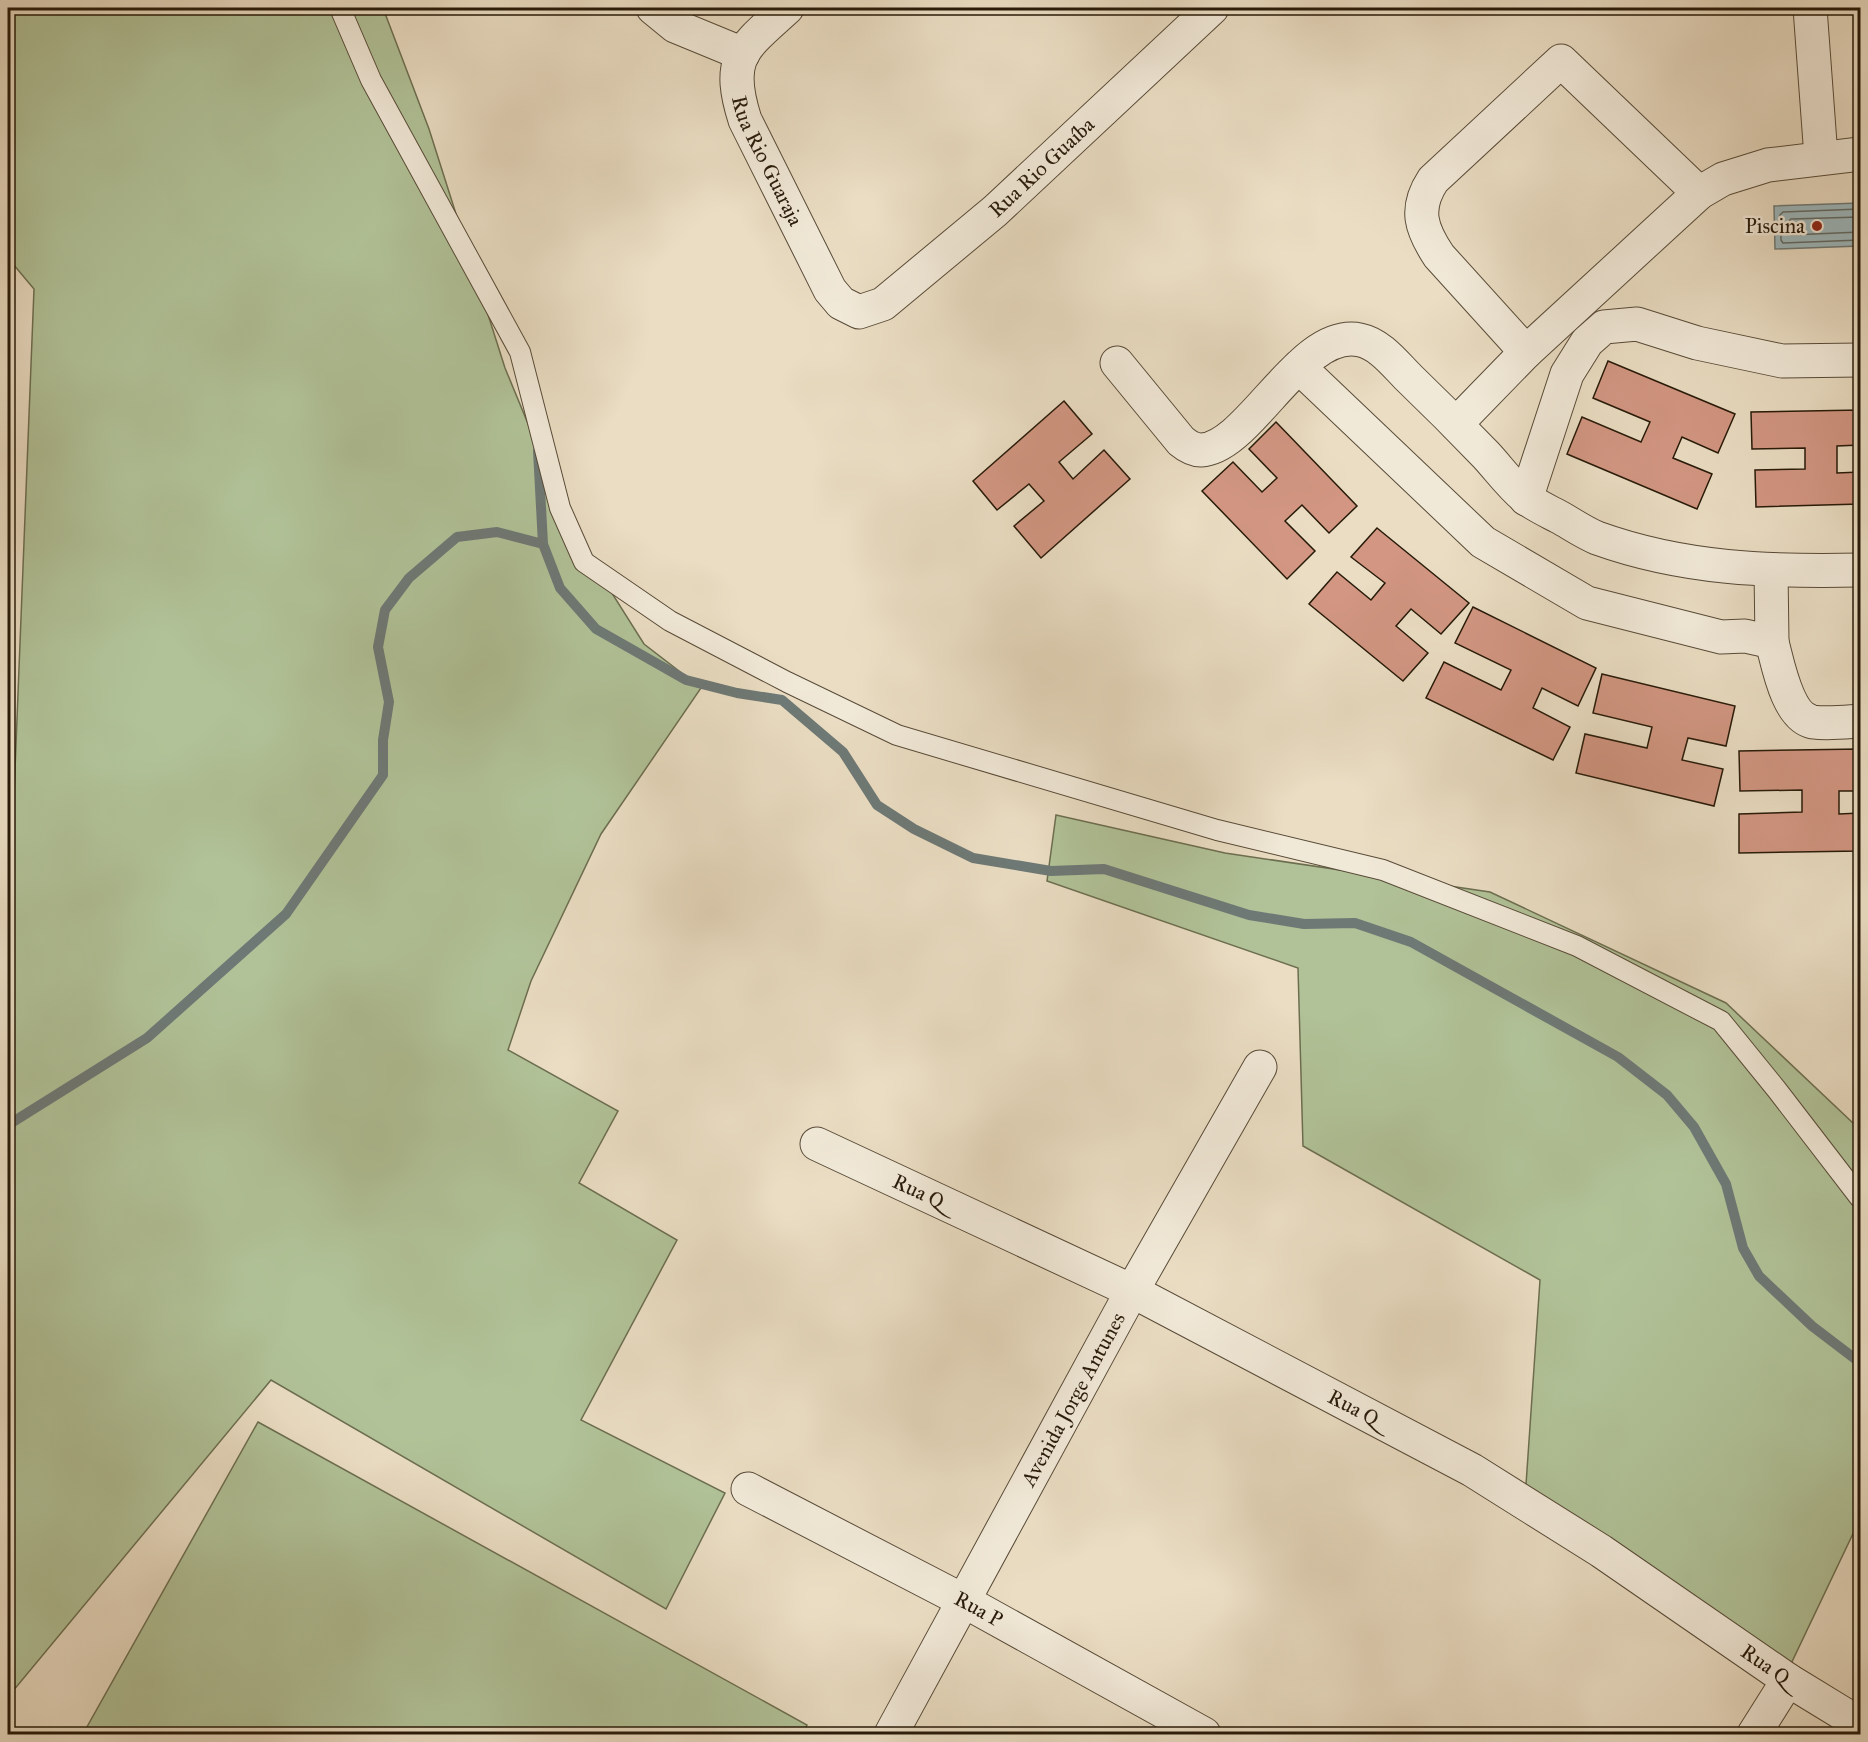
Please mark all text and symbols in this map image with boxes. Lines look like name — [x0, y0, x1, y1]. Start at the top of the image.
street label: Rua Rio Guaraja — [726, 93, 809, 230]
street label: Rua Rio Guaíba — [983, 112, 1100, 223]
place label: Piscina — [1745, 213, 1805, 239]
marker: Piscina — [1810, 219, 1824, 233]
street label: Rua Q — [888, 1168, 962, 1221]
street label: Avenida Jorge Antunes — [1015, 1308, 1131, 1492]
street label: Rua Q — [1324, 1384, 1397, 1439]
street label: Rua P — [950, 1585, 1007, 1633]
street label: Rua Q — [1736, 1638, 1808, 1699]

